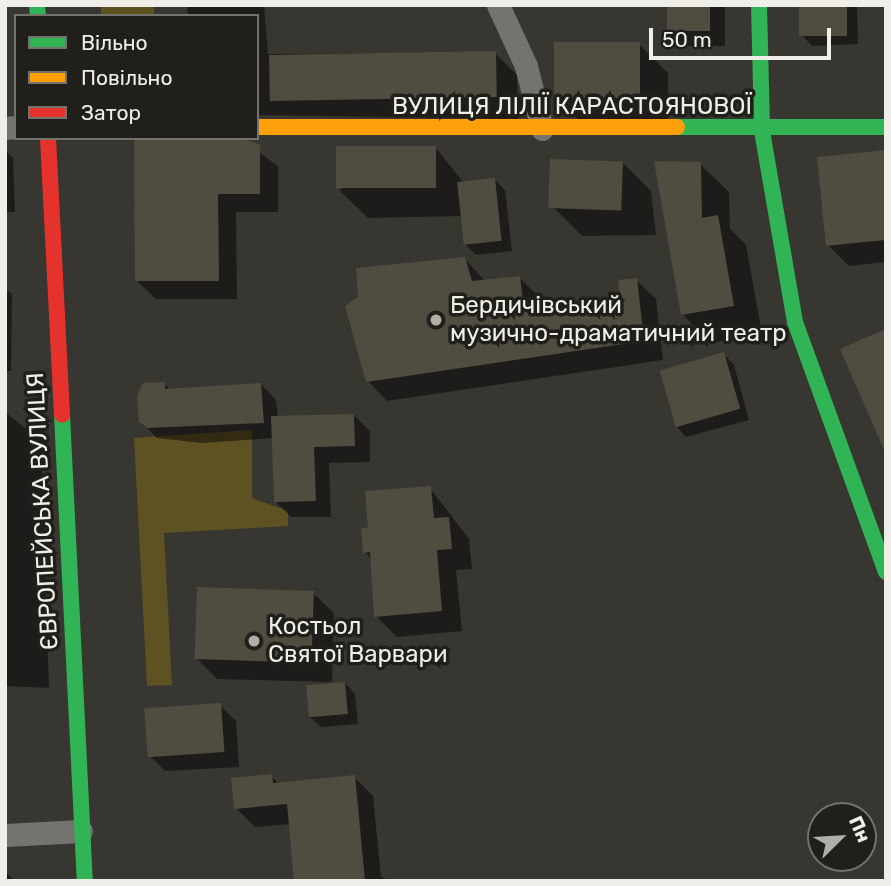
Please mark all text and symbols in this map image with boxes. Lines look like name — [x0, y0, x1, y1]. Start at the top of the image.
legend — [14, 14, 259, 140]
scale bar — [653, 14, 835, 58]
text: 50 m — [662, 27, 712, 52]
text: Вільно — [81, 30, 148, 55]
text: Повільно — [81, 65, 172, 90]
street label: ВУЛИЦЯ ЛІЛІЇ КАРАСТОЯНОВОЇ — [392, 93, 752, 121]
text: Затор — [81, 100, 141, 125]
place label: Бердичівський музично-драматичний театр — [450, 292, 787, 348]
marker: Бердичівський музично-драматичний театр — [428, 312, 444, 328]
street label: ЄВРОПЕЙСЬКА ВУЛИЦЯ — [21, 371, 65, 651]
place label: Костьол Святої Варвари — [268, 613, 447, 669]
marker: Костьол Святої Варвари — [246, 633, 262, 649]
north arrow — [807, 802, 877, 872]
text: Пн — [844, 812, 876, 846]

